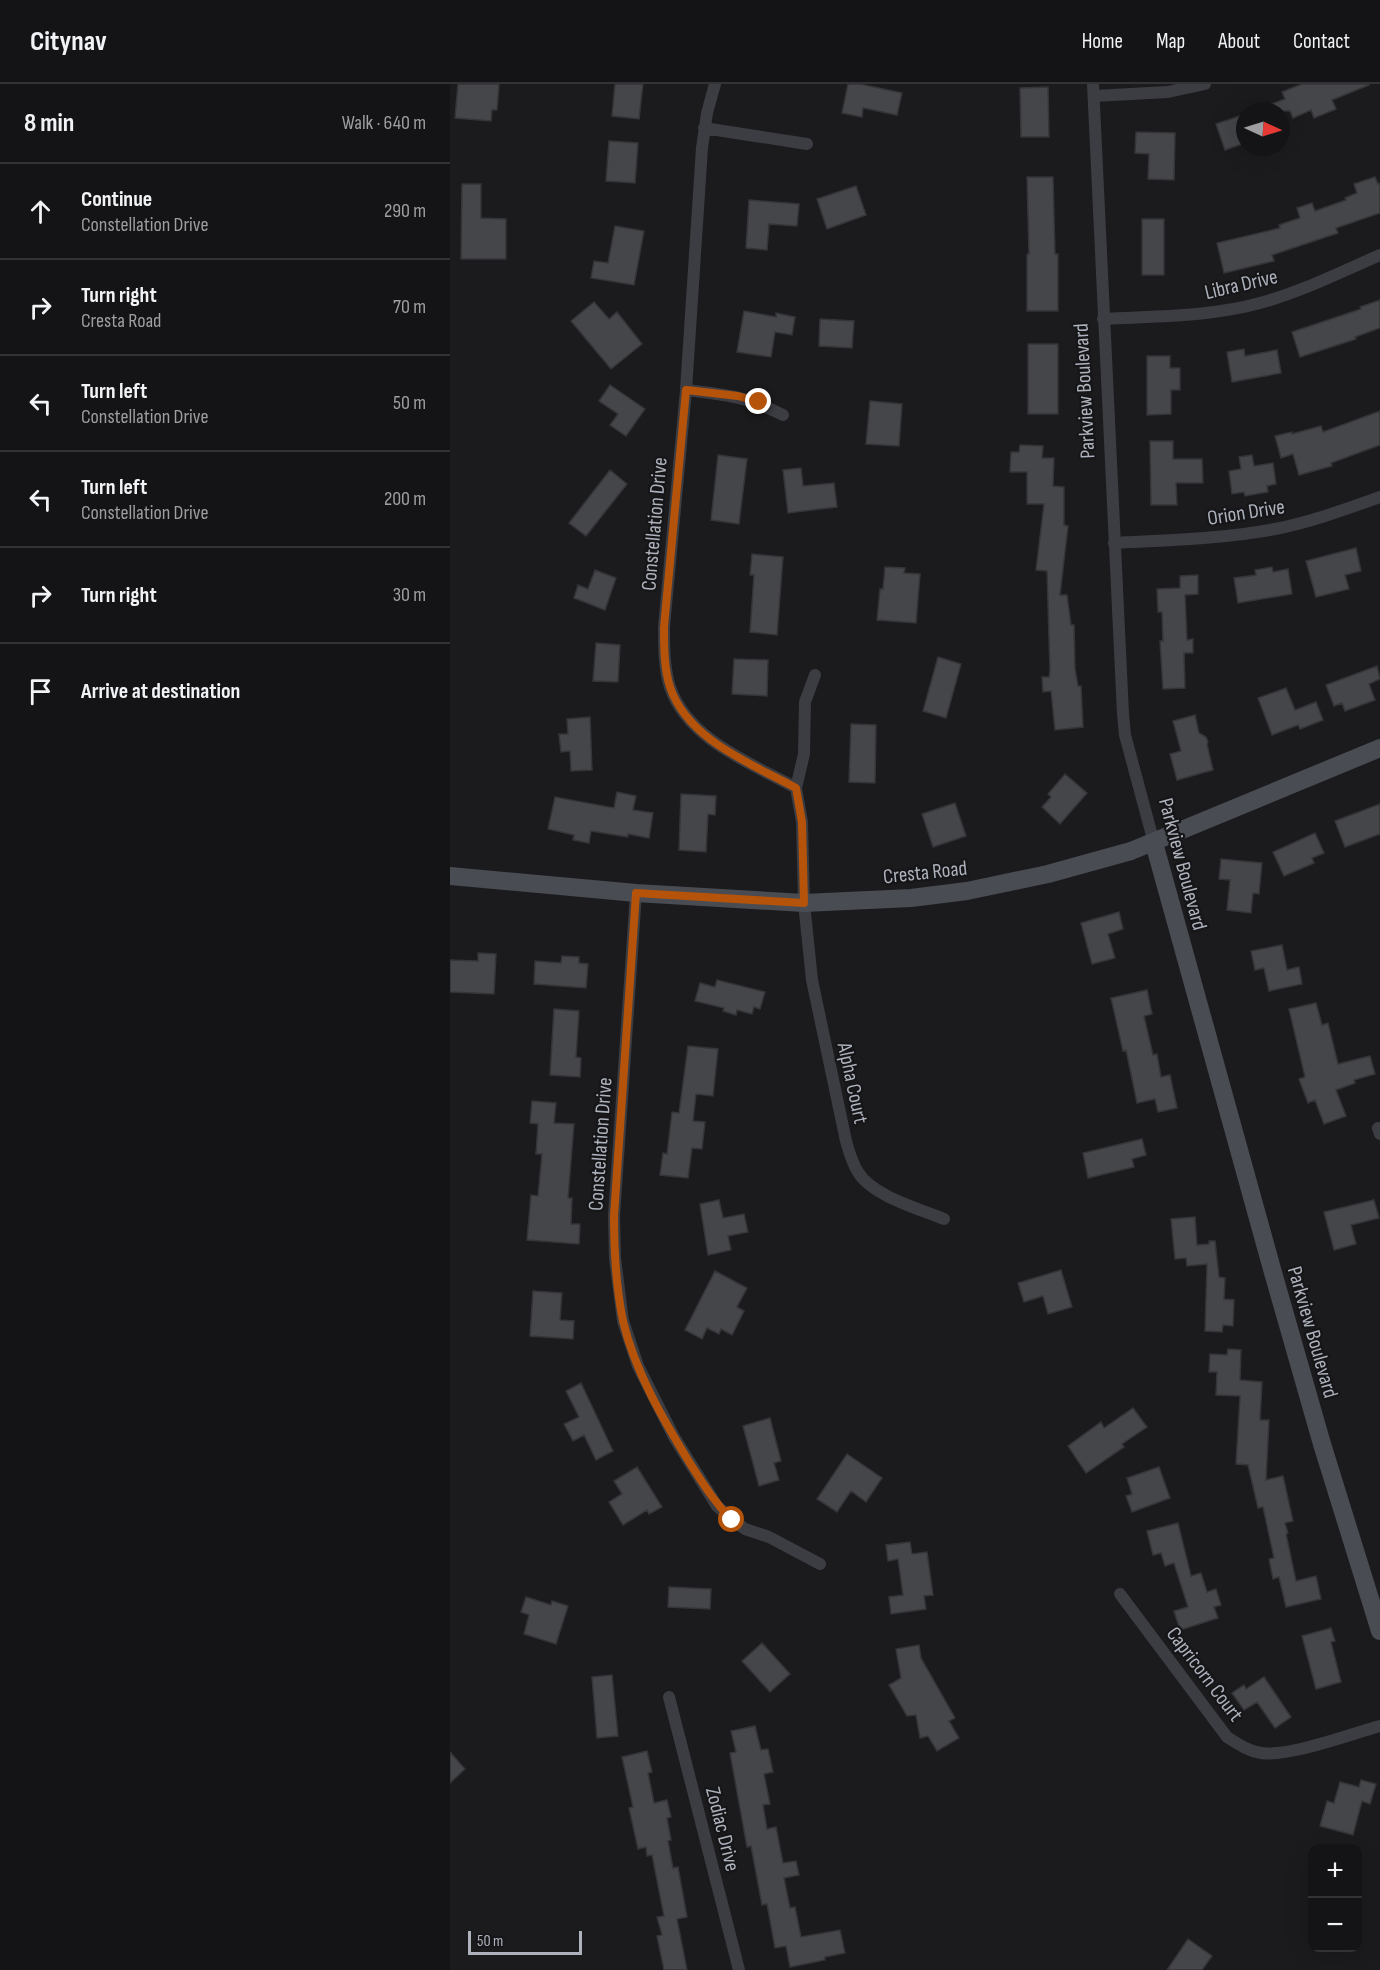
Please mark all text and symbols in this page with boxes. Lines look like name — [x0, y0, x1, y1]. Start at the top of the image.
text: Citynav — [30, 25, 107, 58]
text: Home — [1082, 29, 1123, 54]
text: Map — [1156, 29, 1185, 54]
text: About — [1218, 29, 1260, 54]
text: Contact — [1293, 29, 1350, 54]
north arrow — [1236, 102, 1290, 156]
text: 8 min — [24, 108, 74, 139]
text: Walk · 640 m — [342, 111, 426, 135]
text: Continue — [81, 186, 152, 213]
icon: ahead — [24, 195, 57, 228]
text: 290 m — [384, 199, 426, 223]
text: Constellation Drive — [81, 213, 208, 237]
street label: Libra Drive — [1202, 264, 1280, 305]
text: Turn right — [81, 282, 157, 309]
icon: right — [24, 291, 57, 324]
text: 70 m — [393, 295, 426, 319]
text: Cresta Road — [81, 309, 161, 333]
street label: Parkview Boulevard — [1068, 323, 1101, 459]
text: Turn left — [81, 378, 147, 405]
icon: left — [24, 387, 57, 420]
route end — [745, 388, 771, 414]
text: 50 m — [393, 391, 426, 415]
text: Constellation Drive — [81, 405, 208, 429]
street label: Constellation Drive — [636, 456, 673, 592]
text: Turn left — [81, 474, 147, 501]
icon: left — [24, 483, 57, 516]
text: 200 m — [384, 487, 426, 511]
street label: Orion Drive — [1206, 494, 1287, 531]
text: Constellation Drive — [81, 501, 208, 525]
icon: right — [24, 579, 57, 612]
text: Turn right — [81, 582, 157, 609]
text: 30 m — [393, 583, 426, 607]
icon: arrive — [24, 675, 57, 708]
text: Arrive at destination — [81, 678, 240, 705]
street label: Parkview Boulevard — [1153, 795, 1212, 933]
street label: Cresta Road — [882, 856, 968, 889]
street label: Alpha Court — [832, 1039, 873, 1126]
street label: Constellation Drive — [583, 1076, 618, 1212]
street label: Parkview Boulevard — [1282, 1263, 1343, 1401]
route start — [718, 1506, 744, 1532]
street label: Capricorn Court — [1161, 1622, 1248, 1727]
street label: Zodiac Drive — [700, 1784, 745, 1874]
map controls — [1308, 1844, 1362, 1952]
button: + — [1308, 1844, 1362, 1898]
button: − — [1308, 1898, 1362, 1952]
scale bar — [468, 1928, 582, 1956]
text: 50 m — [477, 1932, 503, 1951]

